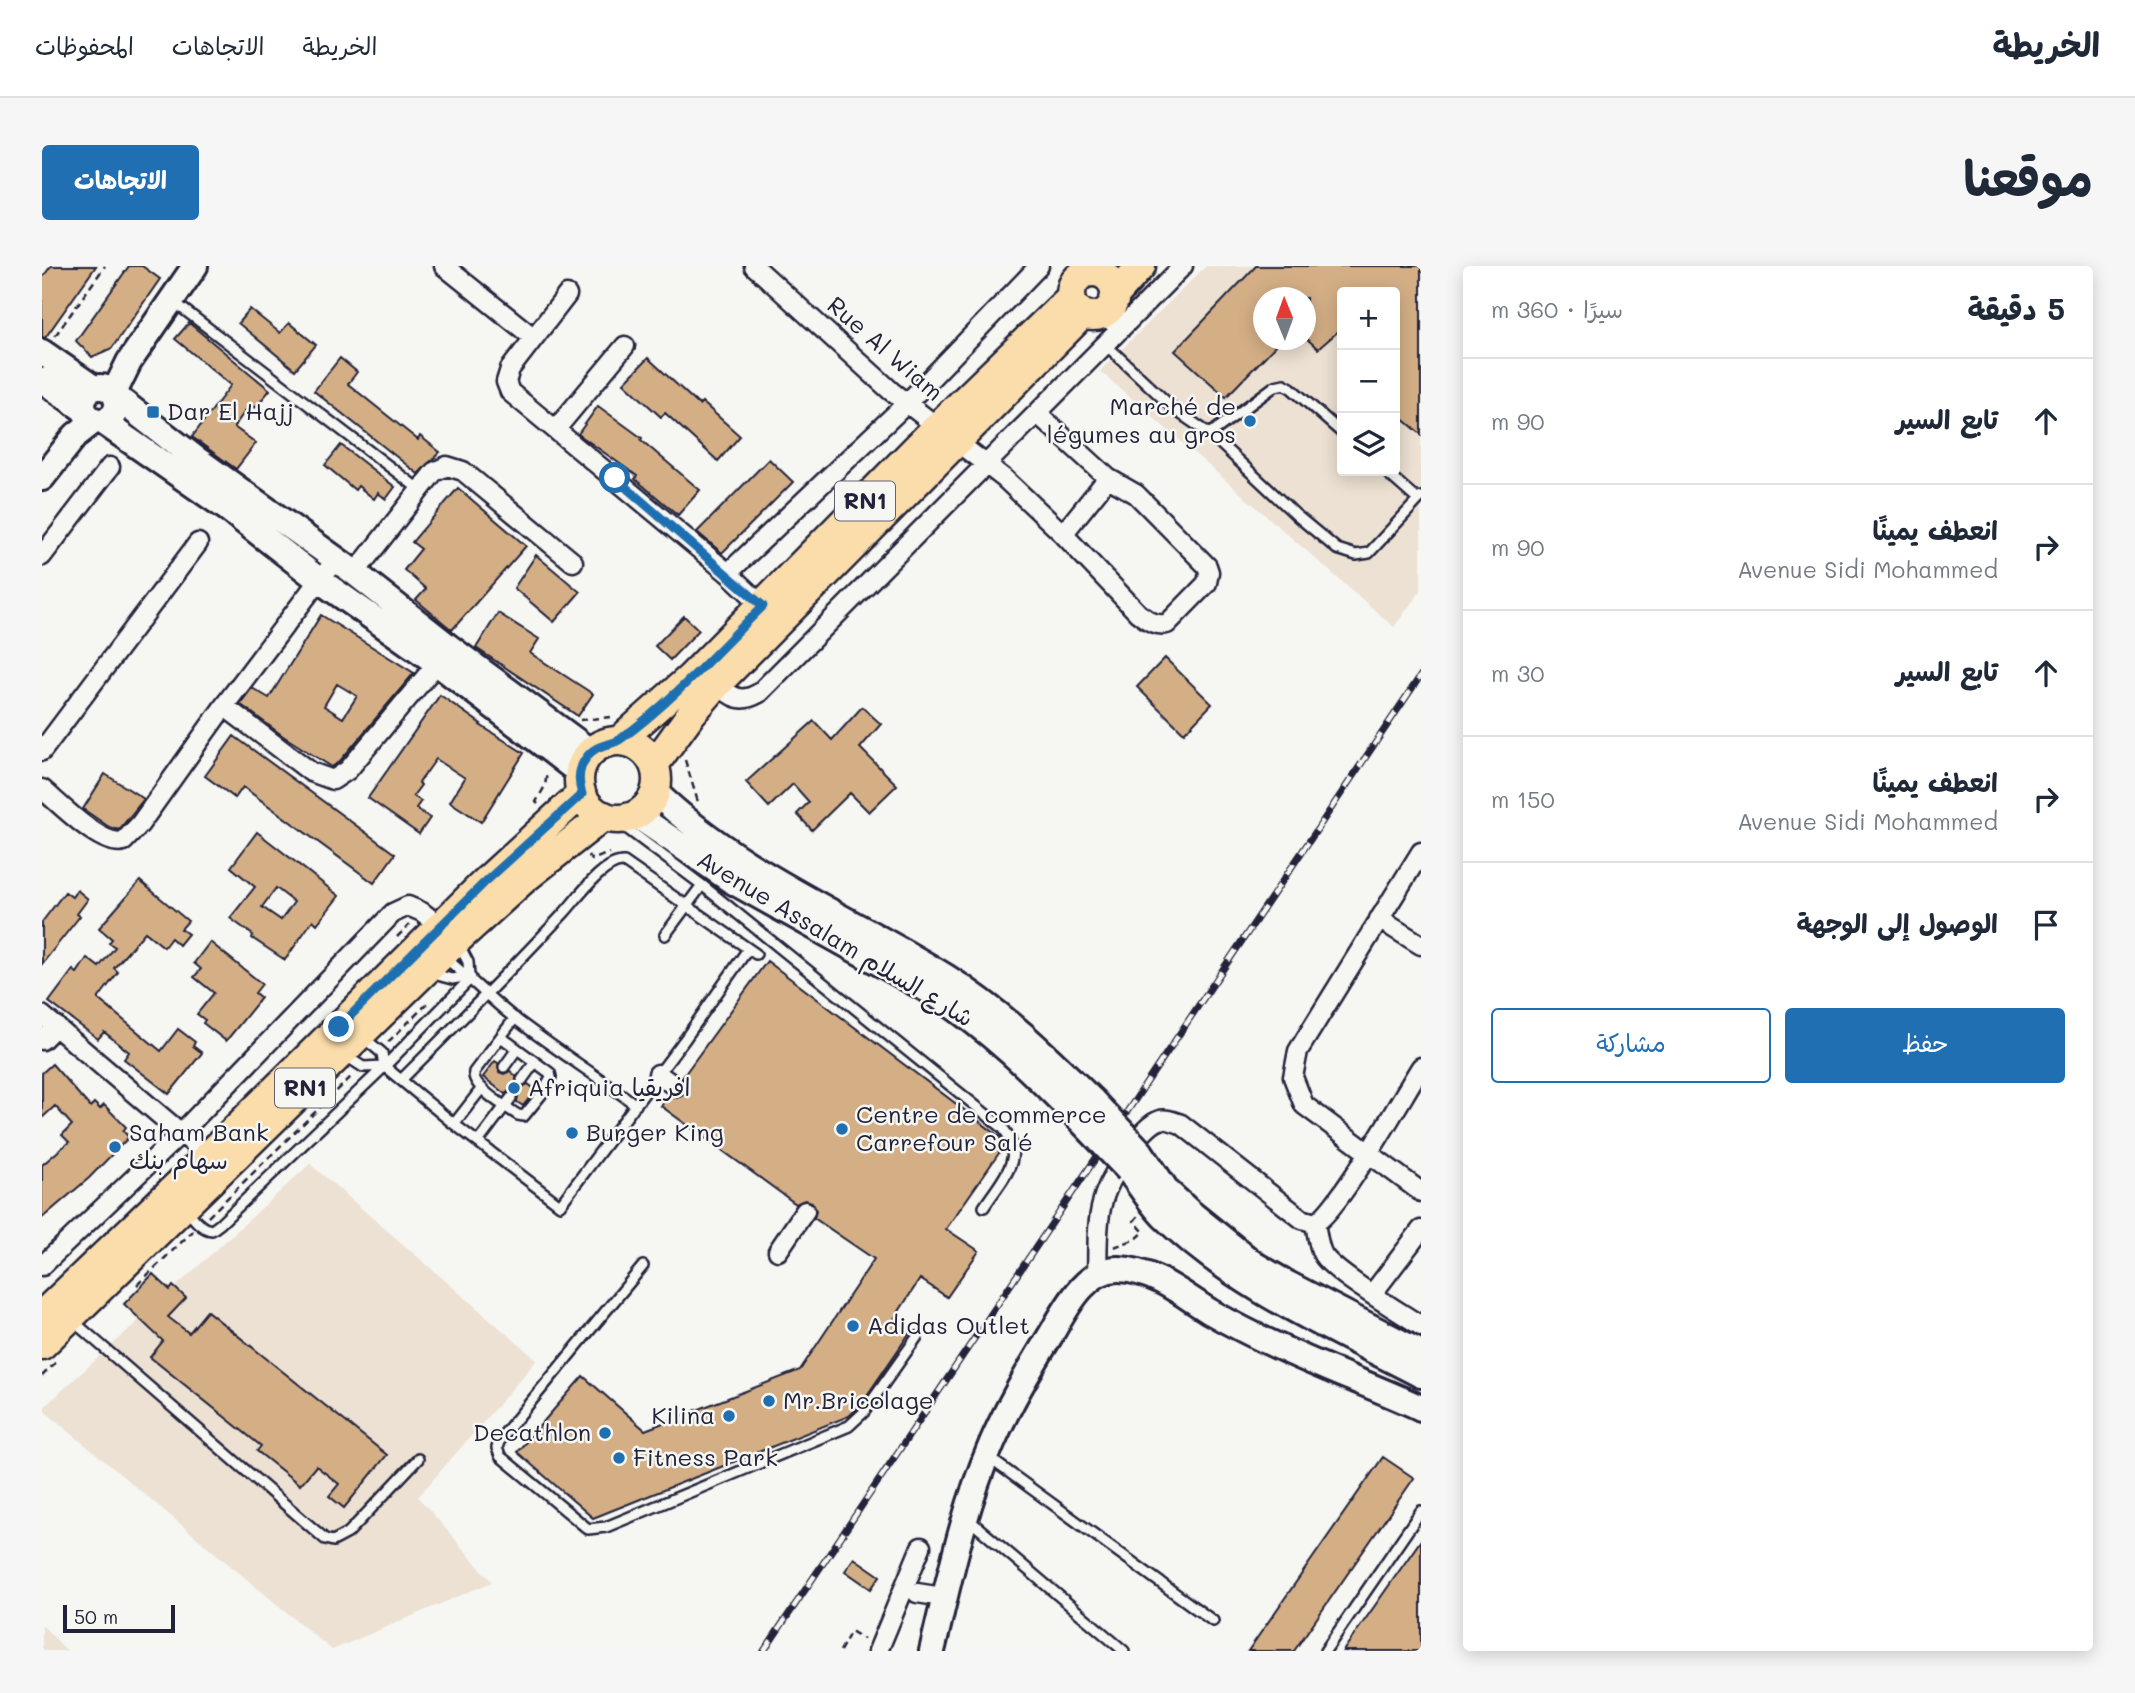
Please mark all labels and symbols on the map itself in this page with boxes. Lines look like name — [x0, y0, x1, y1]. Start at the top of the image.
north arrow — [1253, 287, 1316, 350]
street label: Rue Al Wiam — [822, 289, 950, 407]
place label: Marché de légumes au gros — [1047, 390, 1236, 449]
place label: Dar El Hajj — [167, 395, 294, 426]
marker: Dar El Hajj — [145, 404, 161, 420]
marker: Marché de légumes au gros — [1242, 413, 1258, 429]
route start — [599, 462, 630, 493]
road number: RN1 — [835, 482, 895, 520]
street label: Avenue Assalam شارع السلام — [690, 843, 980, 1036]
route end — [323, 1011, 354, 1042]
road number: RN1 — [275, 1068, 335, 1108]
place label: Afriquia افريقيا — [528, 1071, 690, 1102]
marker: Afriquia افريقيا — [506, 1080, 522, 1096]
place label: Centre de commerce Carrefour Salé — [856, 1098, 1107, 1157]
place label: Saham Bank سهام بنك — [129, 1116, 269, 1180]
place label: Burger King — [586, 1116, 724, 1147]
marker: Centre de commerce Carrefour Salé — [834, 1121, 850, 1137]
marker: Burger King — [564, 1125, 580, 1141]
marker: Saham Bank سهام بنك — [107, 1139, 123, 1155]
place label: Adidas Outlet — [867, 1309, 1030, 1340]
marker: Adidas Outlet — [845, 1318, 861, 1334]
place label: Mr.Bricolage — [783, 1384, 934, 1415]
marker: Mr.Bricolage — [761, 1393, 777, 1409]
place label: Kilina — [651, 1399, 715, 1430]
marker: Kilina — [721, 1408, 737, 1424]
place label: Decathlon — [473, 1416, 591, 1447]
marker: Decathlon — [597, 1425, 613, 1441]
place label: Fitness Park — [633, 1441, 778, 1472]
marker: Fitness Park — [611, 1450, 627, 1466]
scale bar — [63, 1602, 175, 1634]

